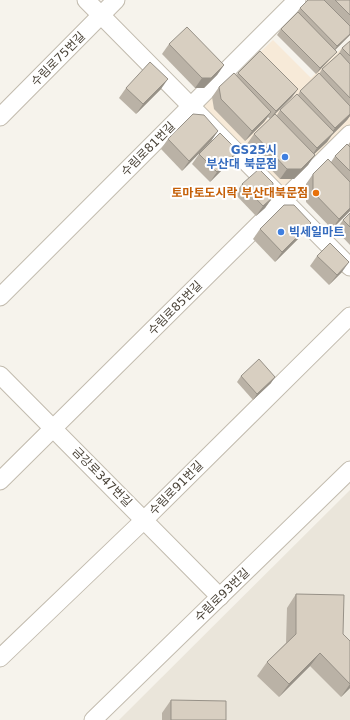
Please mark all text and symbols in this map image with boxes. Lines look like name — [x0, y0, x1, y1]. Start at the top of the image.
street label: 수림로75번길 — [28, 29, 88, 89]
street label: 수림로81번길 — [118, 119, 178, 179]
place label: GS25시 부산대 북문점 — [207, 143, 277, 171]
marker: GS25시 부산대 북문점 — [280, 152, 290, 162]
place label: 토마토도시락 부산대북문점 — [171, 186, 308, 200]
marker: 토마토도시락 부산대북문점 — [311, 188, 321, 198]
place label: 빅세일마트 — [289, 225, 344, 239]
marker: 빅세일마트 — [276, 227, 286, 237]
street label: 수림로85번길 — [145, 278, 205, 338]
street label: 금강로347번길 — [69, 444, 135, 510]
street label: 수림로91번길 — [146, 458, 206, 518]
street label: 수림로93번길 — [192, 565, 252, 625]

